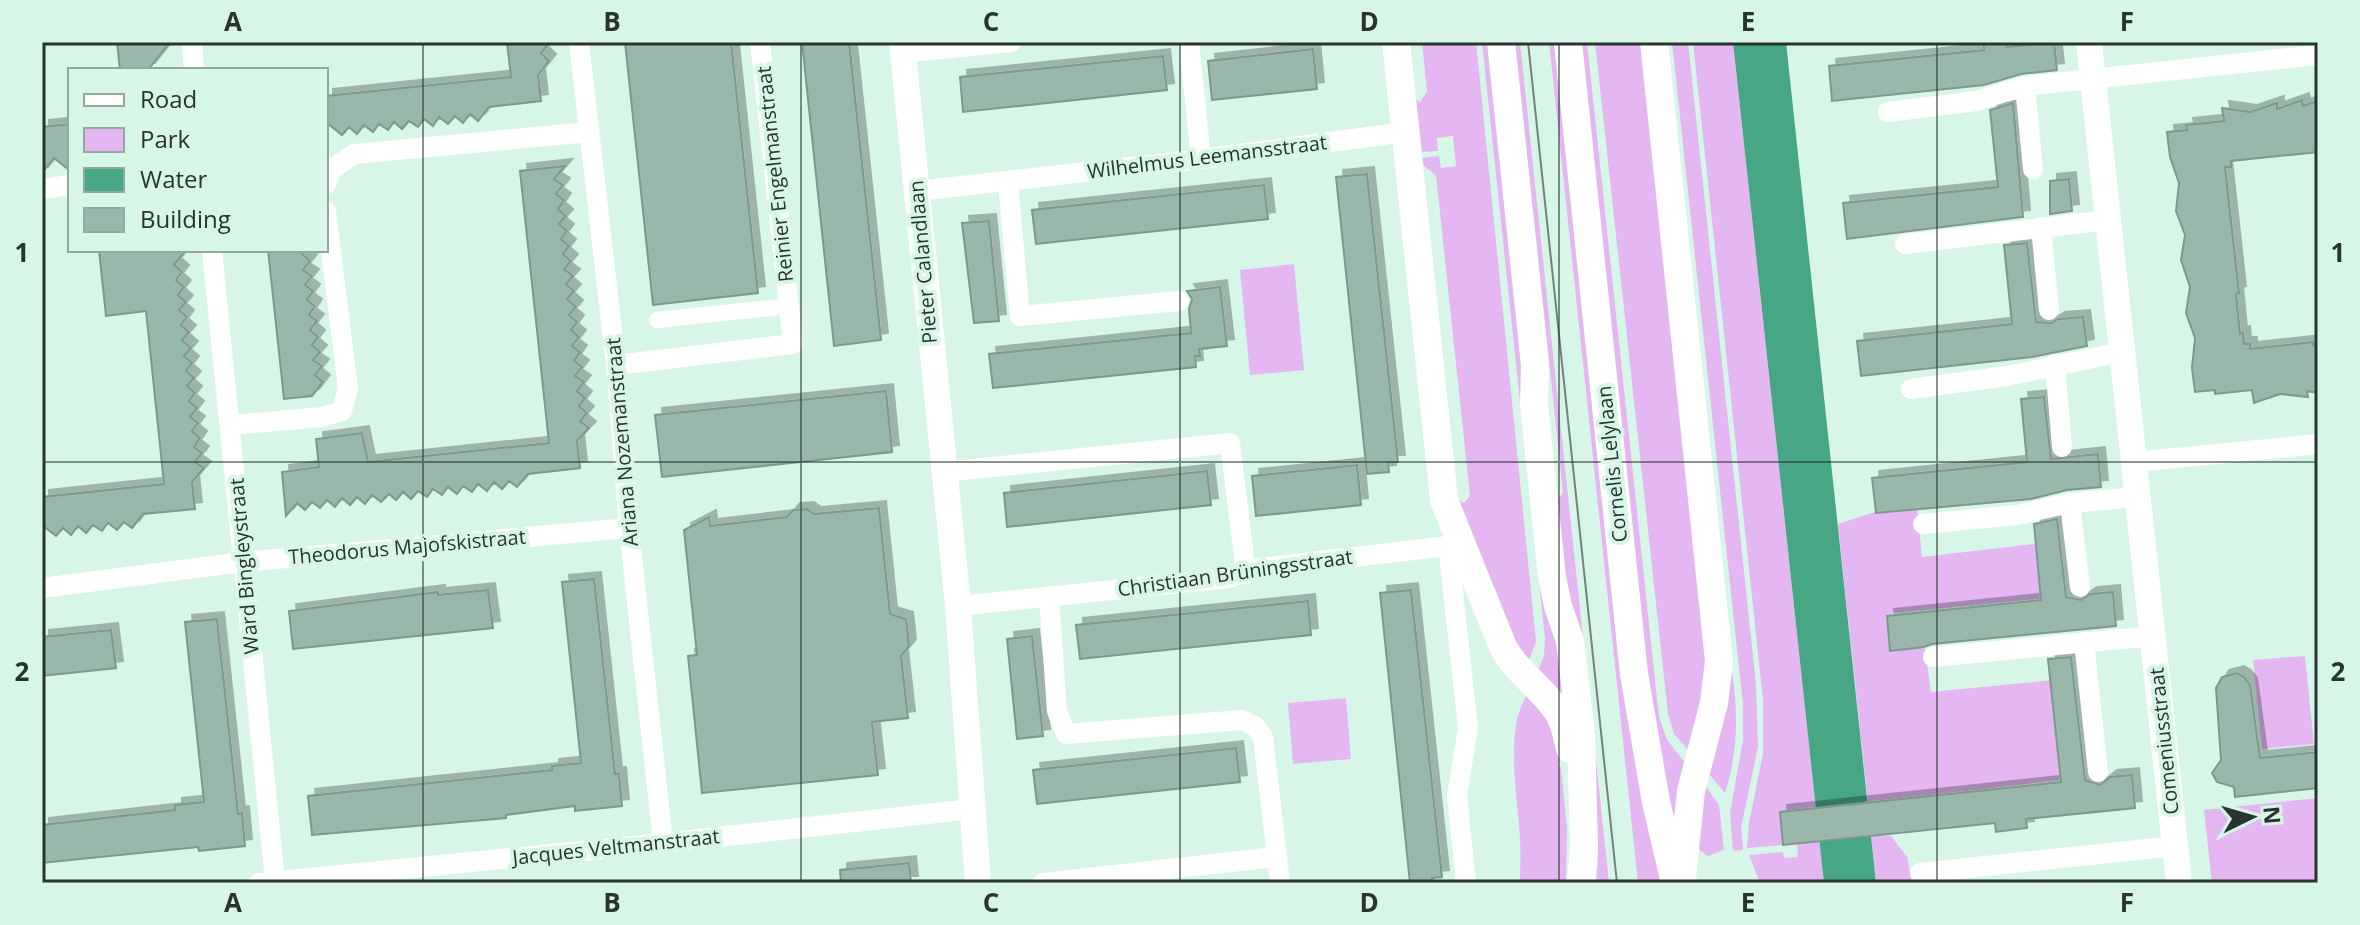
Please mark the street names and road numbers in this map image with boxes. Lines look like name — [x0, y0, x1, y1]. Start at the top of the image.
street label: Reinier Engelmanstraat — [750, 65, 799, 283]
street label: Wilhelmus Leemansstraat — [1086, 128, 1328, 185]
street label: Pieter Calandlaan — [902, 179, 943, 345]
street label: Ariana Nozemanstraat — [599, 337, 644, 547]
street label: Cornelis Lelylaan — [1590, 384, 1633, 544]
street label: Ward Bingleystraat — [222, 477, 265, 655]
street label: Theodorus Majofskistraat — [287, 523, 527, 570]
street label: Christiaan Brüningsstraat — [1116, 543, 1354, 602]
street label: Comeniusstraat — [2142, 666, 2185, 816]
street label: Jacques Veltmanstraat — [509, 822, 721, 871]

